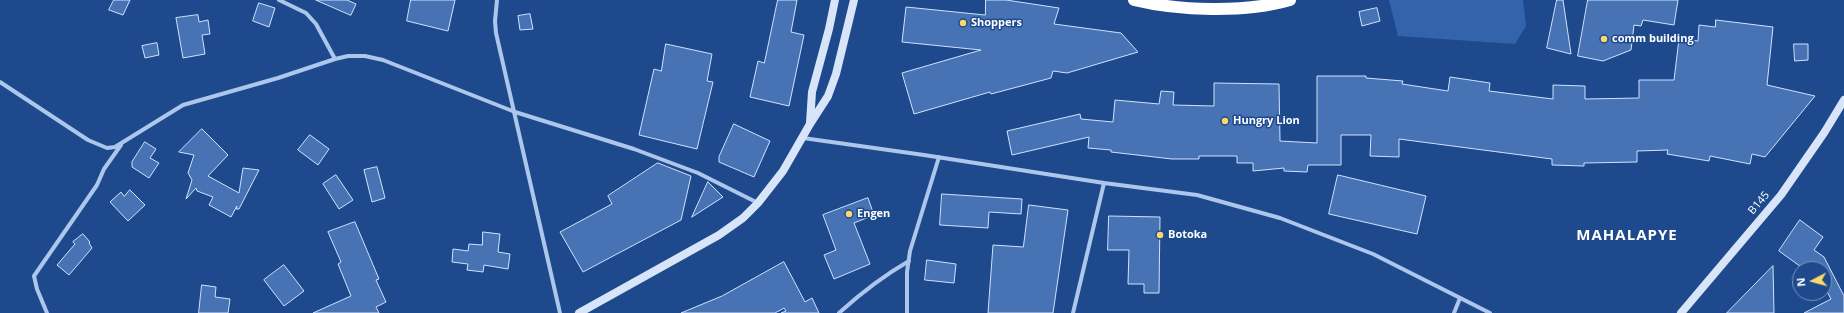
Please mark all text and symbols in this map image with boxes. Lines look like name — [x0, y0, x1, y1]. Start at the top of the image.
place label: Shoppers — [971, 16, 1022, 30]
marker: Shoppers — [958, 18, 968, 28]
place label: comm building — [1612, 32, 1694, 46]
marker: comm building — [1599, 34, 1609, 44]
place label: Hungry Lion — [1233, 114, 1300, 128]
marker: Hungry Lion — [1220, 116, 1230, 126]
street label: B145 — [1746, 189, 1772, 217]
place label: Engen — [857, 207, 890, 221]
marker: Engen — [844, 209, 854, 219]
district label: MAHALAPYE — [1576, 227, 1678, 245]
place label: Botoka — [1168, 228, 1207, 242]
marker: Botoka — [1155, 230, 1165, 240]
north arrow — [1792, 261, 1832, 301]
text: N — [1793, 277, 1808, 287]

